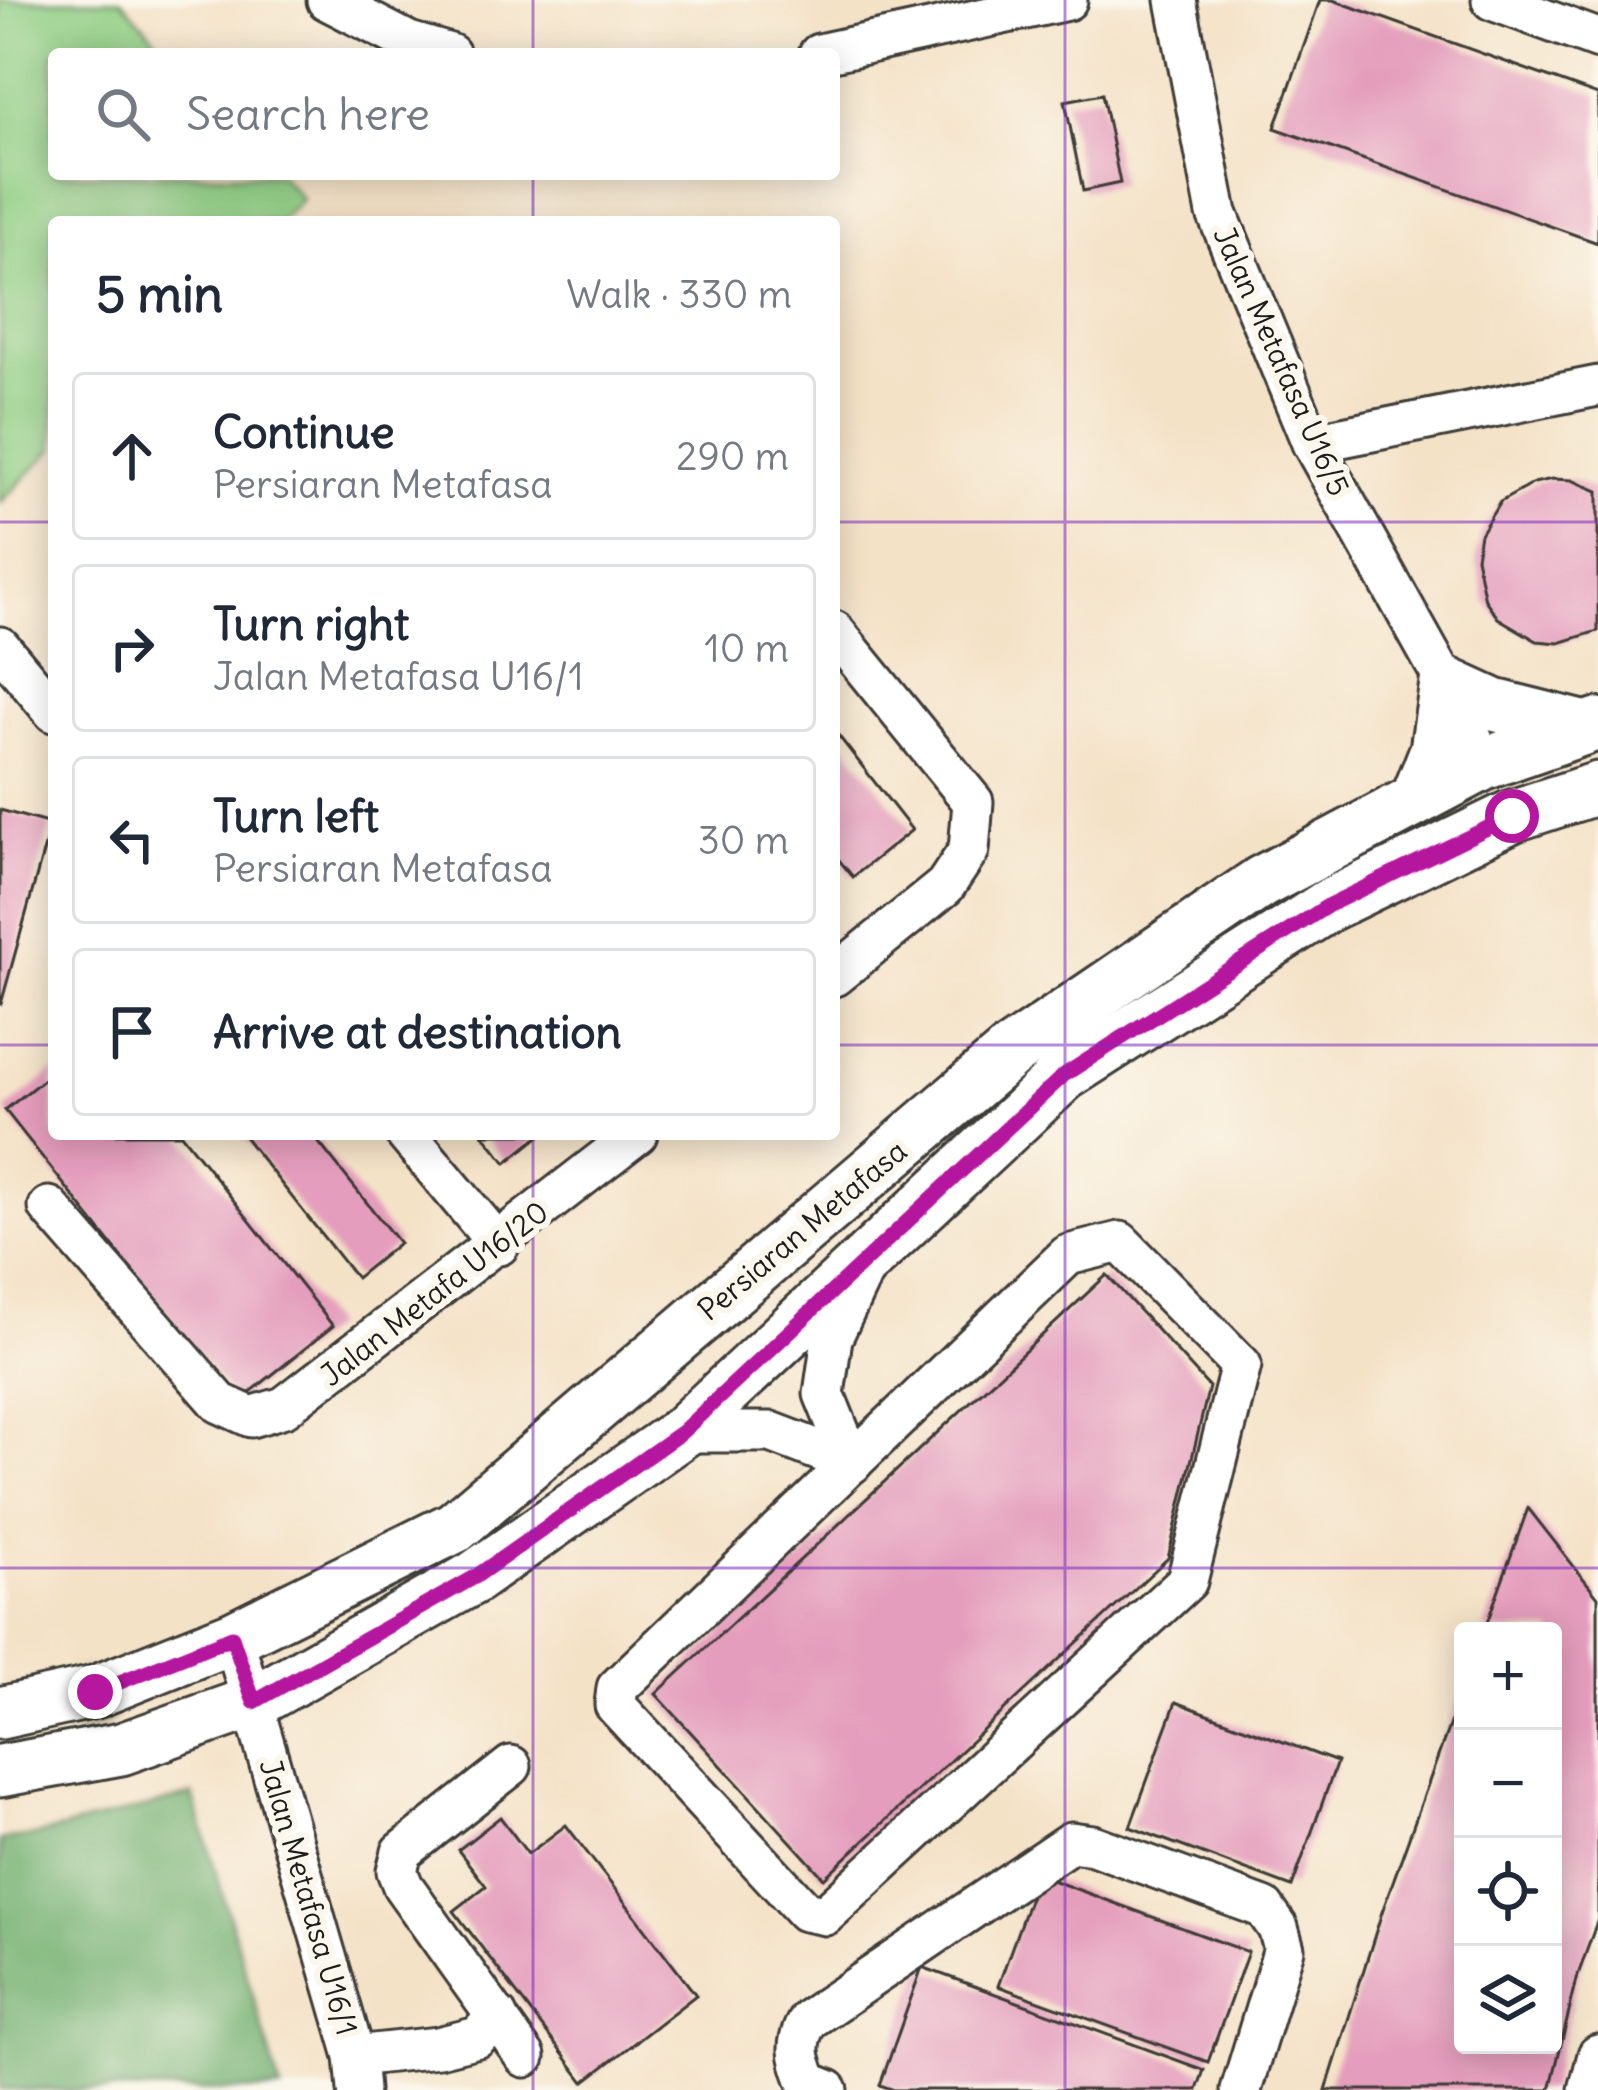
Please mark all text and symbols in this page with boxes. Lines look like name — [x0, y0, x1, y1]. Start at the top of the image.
search box — [48, 48, 840, 180]
icon: search — [90, 81, 156, 147]
text: Search here — [186, 86, 430, 142]
street label: Jalan Metafasa U16/5 — [1206, 221, 1358, 501]
text: 5 min — [96, 262, 223, 326]
text: Walk · 330 m — [566, 270, 792, 319]
text: Continue — [213, 404, 395, 460]
icon: ahead — [99, 423, 165, 489]
text: 290 m — [676, 432, 789, 481]
text: Persiaran Metafasa — [213, 460, 553, 509]
text: Turn right — [213, 596, 409, 652]
icon: right — [99, 615, 165, 681]
text: 10 m — [704, 624, 789, 673]
text: Jalan Metafasa U16/1 — [213, 652, 584, 701]
text: Turn left — [213, 788, 379, 844]
route start — [1485, 789, 1539, 843]
icon: left — [99, 807, 165, 873]
text: 30 m — [698, 816, 789, 865]
text: Persiaran Metafasa — [213, 844, 553, 893]
icon: arrive — [99, 999, 165, 1065]
text: Arrive at destination — [213, 1004, 622, 1060]
street label: Persiaran Metafasa — [690, 1132, 914, 1328]
street label: Jalan Metafa U16/20 — [313, 1192, 555, 1394]
map controls — [1454, 1622, 1562, 2054]
button: + — [1454, 1622, 1562, 1730]
route end — [68, 1665, 122, 1719]
button: − — [1454, 1730, 1562, 1838]
street label: Jalan Metafasa U16/1 — [251, 1755, 367, 2039]
button: locate — [1454, 1838, 1562, 1946]
button: layers — [1454, 1946, 1562, 2054]

